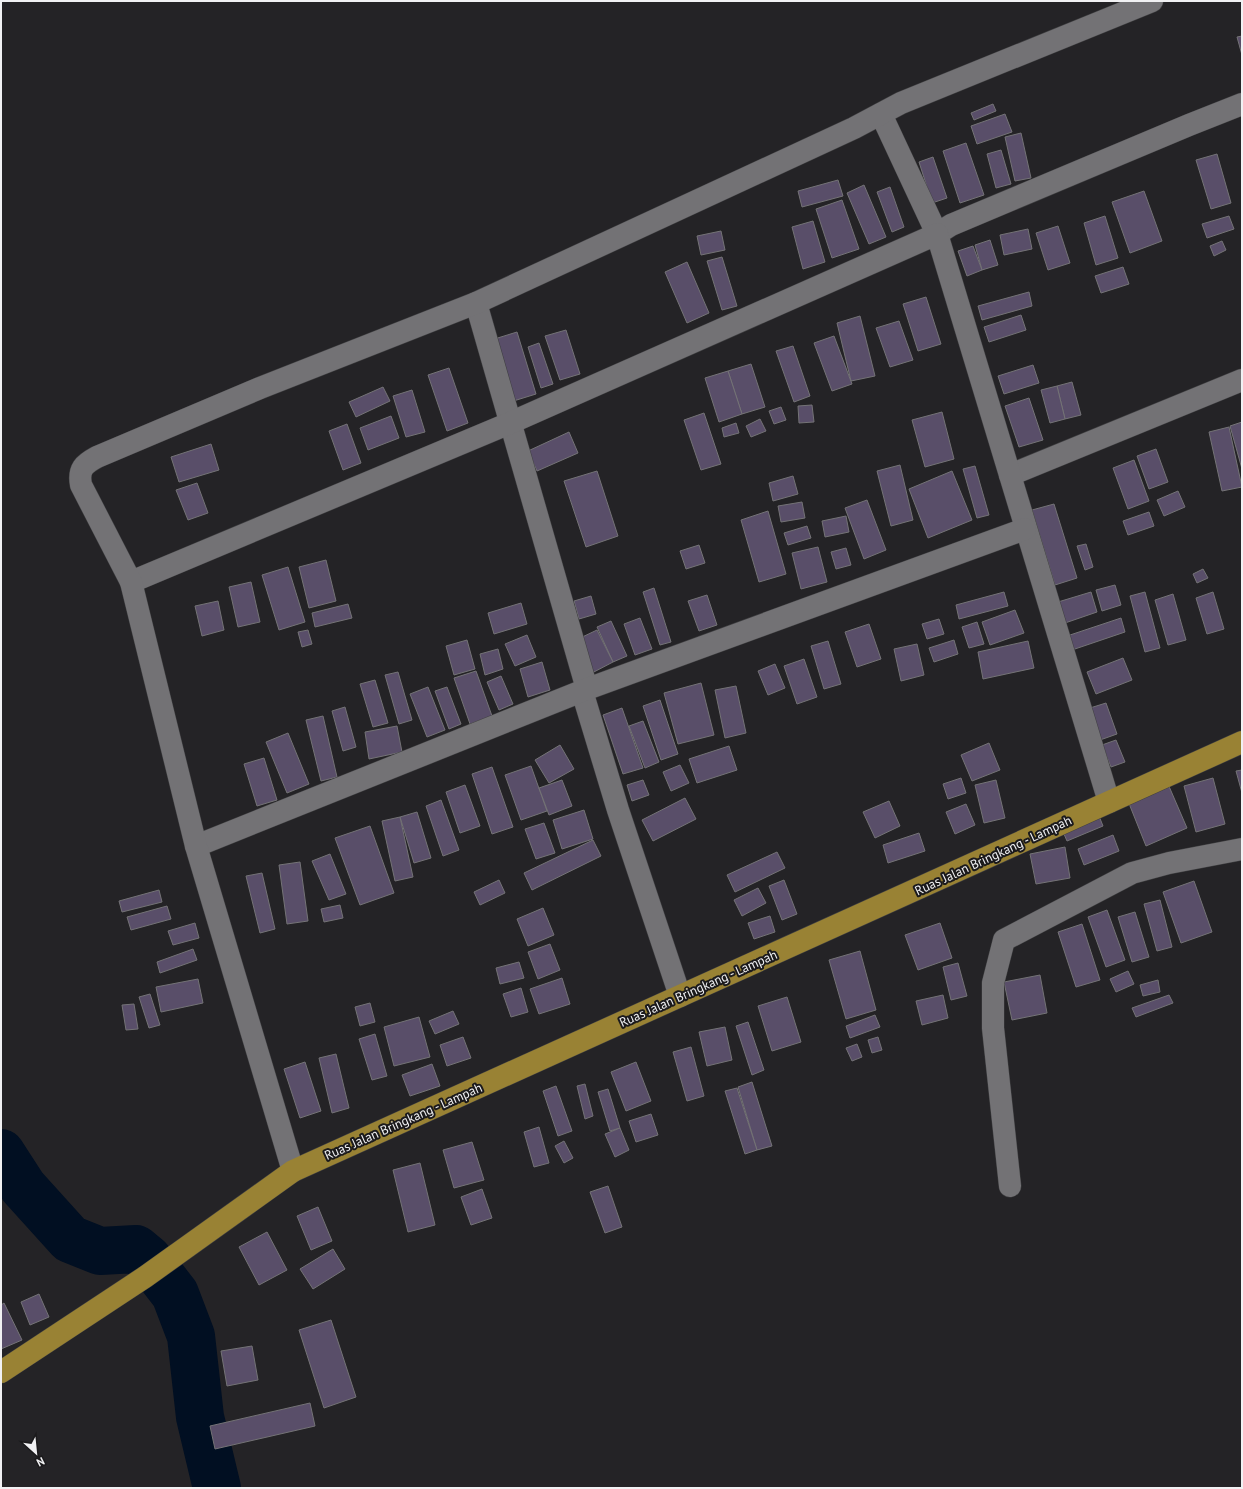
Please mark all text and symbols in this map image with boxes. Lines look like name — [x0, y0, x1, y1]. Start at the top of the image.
street label: Ruas Jalan Bringkang - Lampah — [912, 812, 1074, 899]
street label: Ruas Jalan Bringkang - Lampah — [617, 946, 780, 1031]
street label: Ruas Jalan Bringkang - Lampah — [322, 1079, 485, 1164]
north arrow — [16, 1433, 56, 1473]
text: N — [34, 1454, 47, 1470]

